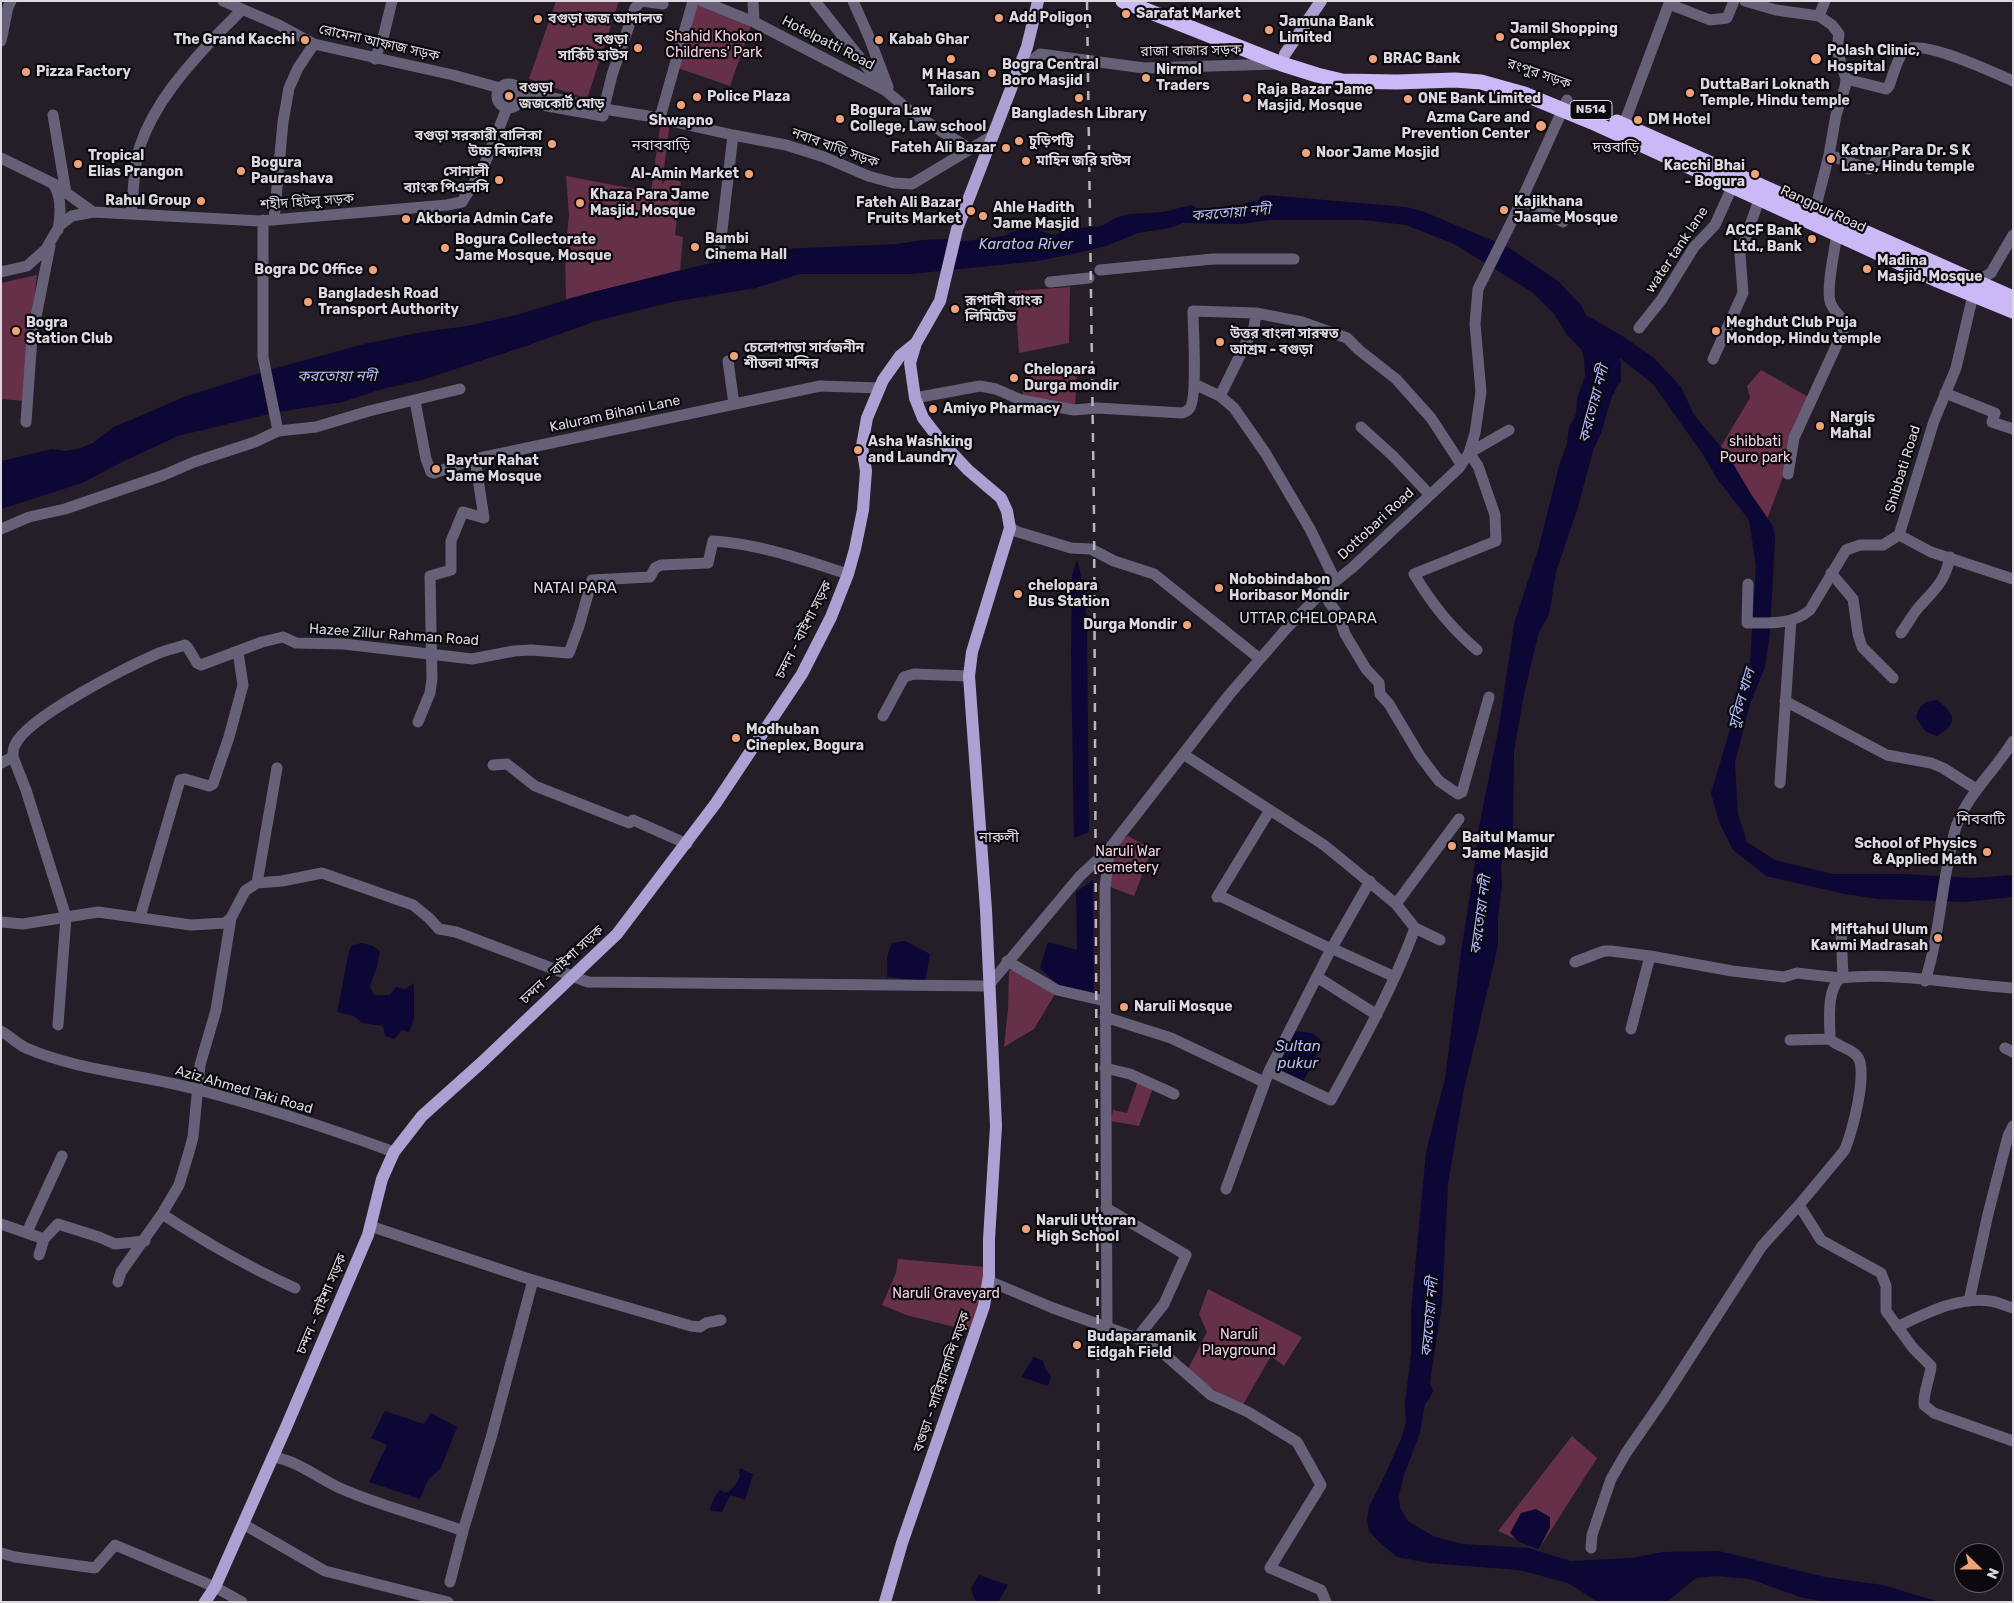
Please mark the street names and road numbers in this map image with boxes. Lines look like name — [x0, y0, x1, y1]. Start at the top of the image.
street label: Hotelpatti Road — [779, 12, 877, 74]
street label: রোমেনা আফাজ সড়ক — [317, 21, 441, 65]
street label: রাজা বাজার সড়ক — [1140, 42, 1242, 60]
street label: রংপুর সড়ক — [1505, 55, 1573, 93]
road number: N514 — [1570, 100, 1612, 120]
street label: নবাব বাড়ি সড়ক — [789, 124, 881, 172]
street label: Rangpur Road — [1778, 182, 1868, 236]
street label: শহীদ হিটলু সড়ক — [259, 190, 355, 214]
street label: water tank lane — [1642, 204, 1712, 296]
street label: Kaluram Bihani Lane — [548, 392, 682, 436]
street label: Shibbati Road — [1882, 423, 1924, 515]
street label: Dottobari Road — [1334, 484, 1418, 564]
street label: চন্দন - বাইশা সড়ক — [772, 578, 836, 682]
street label: Hazee Zillur Rahman Road — [308, 621, 480, 649]
street label: চন্দন - বাইশা সড়ক — [517, 922, 607, 1008]
street label: Aziz Ahmed Taki Road — [173, 1062, 315, 1118]
street label: চন্দন - বাইশা সড়ক — [293, 1251, 351, 1357]
street label: বগুড়া - সারিয়াকান্দি সড়ক — [910, 1310, 974, 1454]

